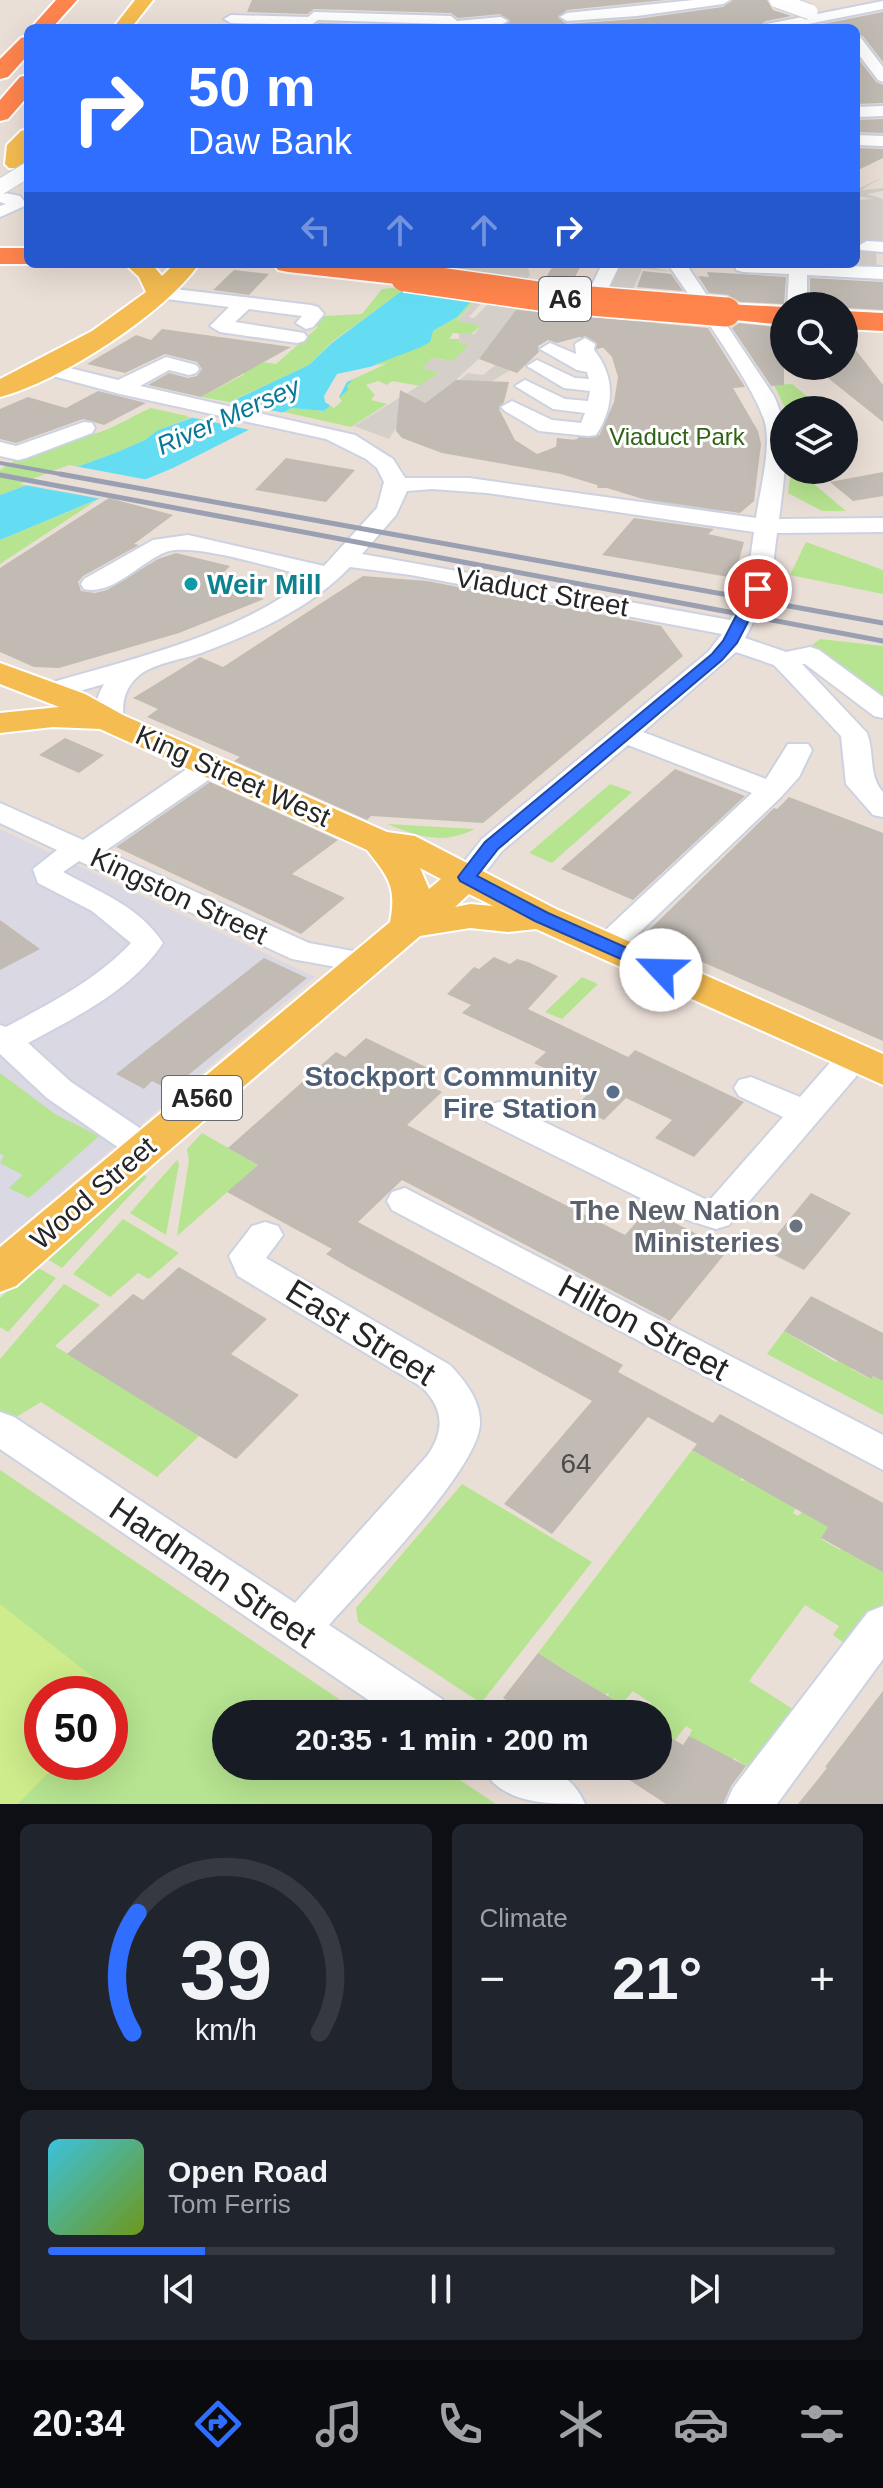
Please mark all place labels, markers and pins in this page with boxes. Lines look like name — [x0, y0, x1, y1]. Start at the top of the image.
pin — [724, 555, 792, 623]
place label: Weir Mill — [207, 569, 322, 600]
marker: Weir Mill — [182, 575, 200, 593]
place label: Stockport Community Fire Station — [305, 1061, 597, 1124]
marker: Stockport Community Fire Station — [604, 1083, 622, 1101]
place label: The New Nation Ministeries — [570, 1195, 780, 1258]
marker: The New Nation Ministeries — [787, 1217, 805, 1235]

